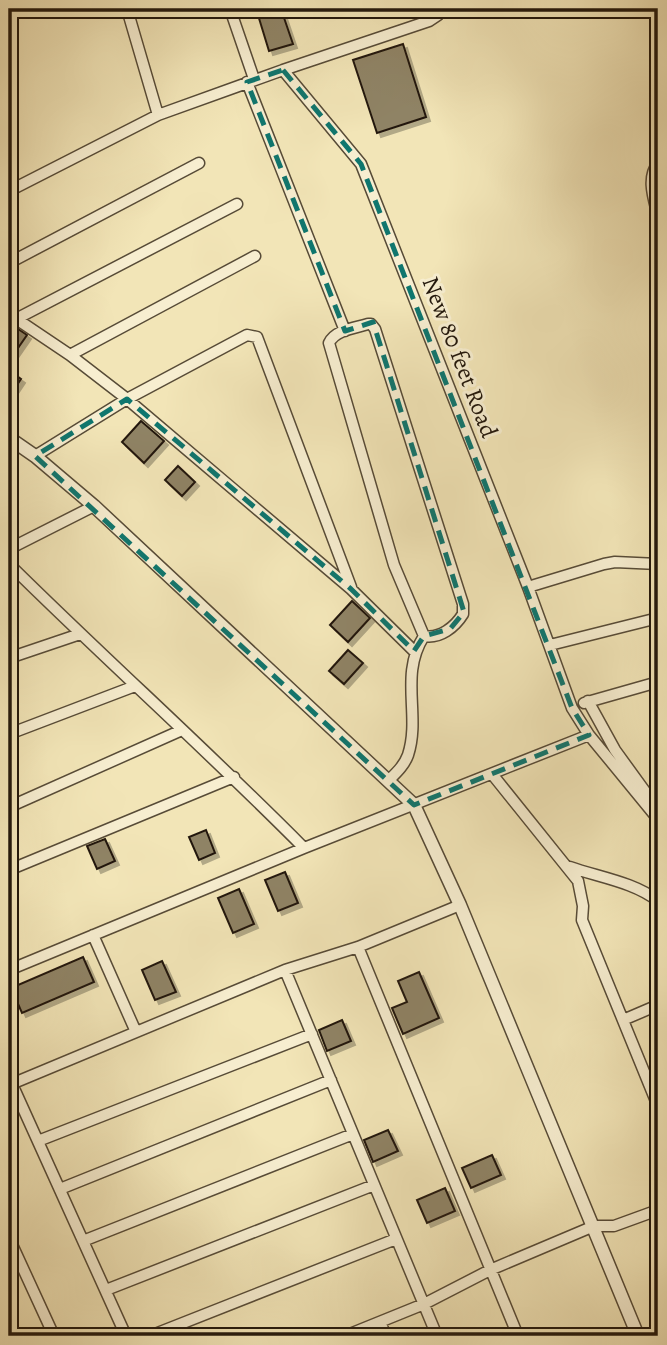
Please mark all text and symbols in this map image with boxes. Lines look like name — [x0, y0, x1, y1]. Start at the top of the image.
street label: New 80 feet Road — [415, 272, 505, 442]

